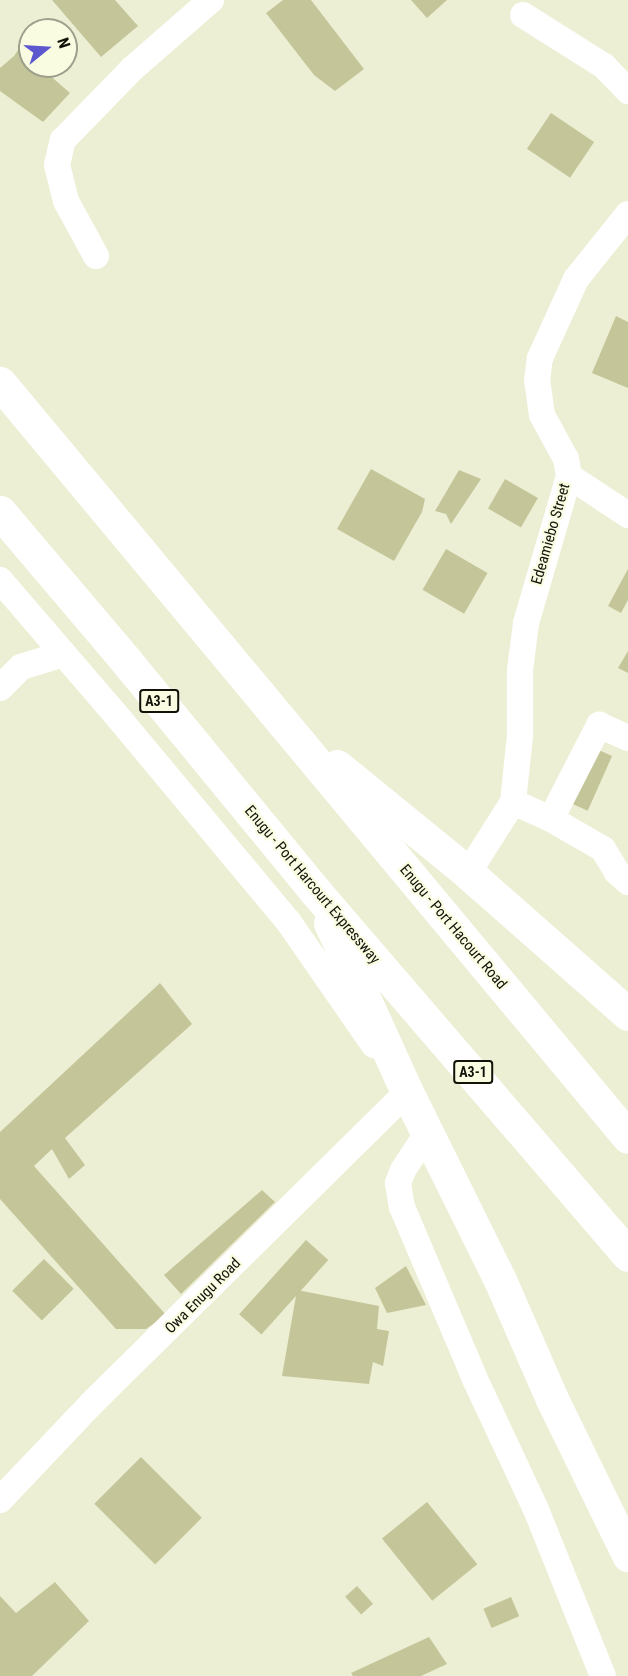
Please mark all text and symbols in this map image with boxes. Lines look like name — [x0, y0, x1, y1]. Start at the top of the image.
north arrow — [18, 18, 78, 78]
text: N — [53, 35, 74, 50]
street label: Edeamiebo Street — [528, 481, 574, 587]
road number: A3-1 — [138, 690, 180, 712]
street label: Enugu - Port Harcourt Expressway — [241, 802, 383, 968]
street label: Enugu - Port Hacourt Road — [396, 861, 510, 993]
road number: A3-1 — [452, 1061, 494, 1083]
street label: Owa Enugu Road — [161, 1254, 245, 1338]

